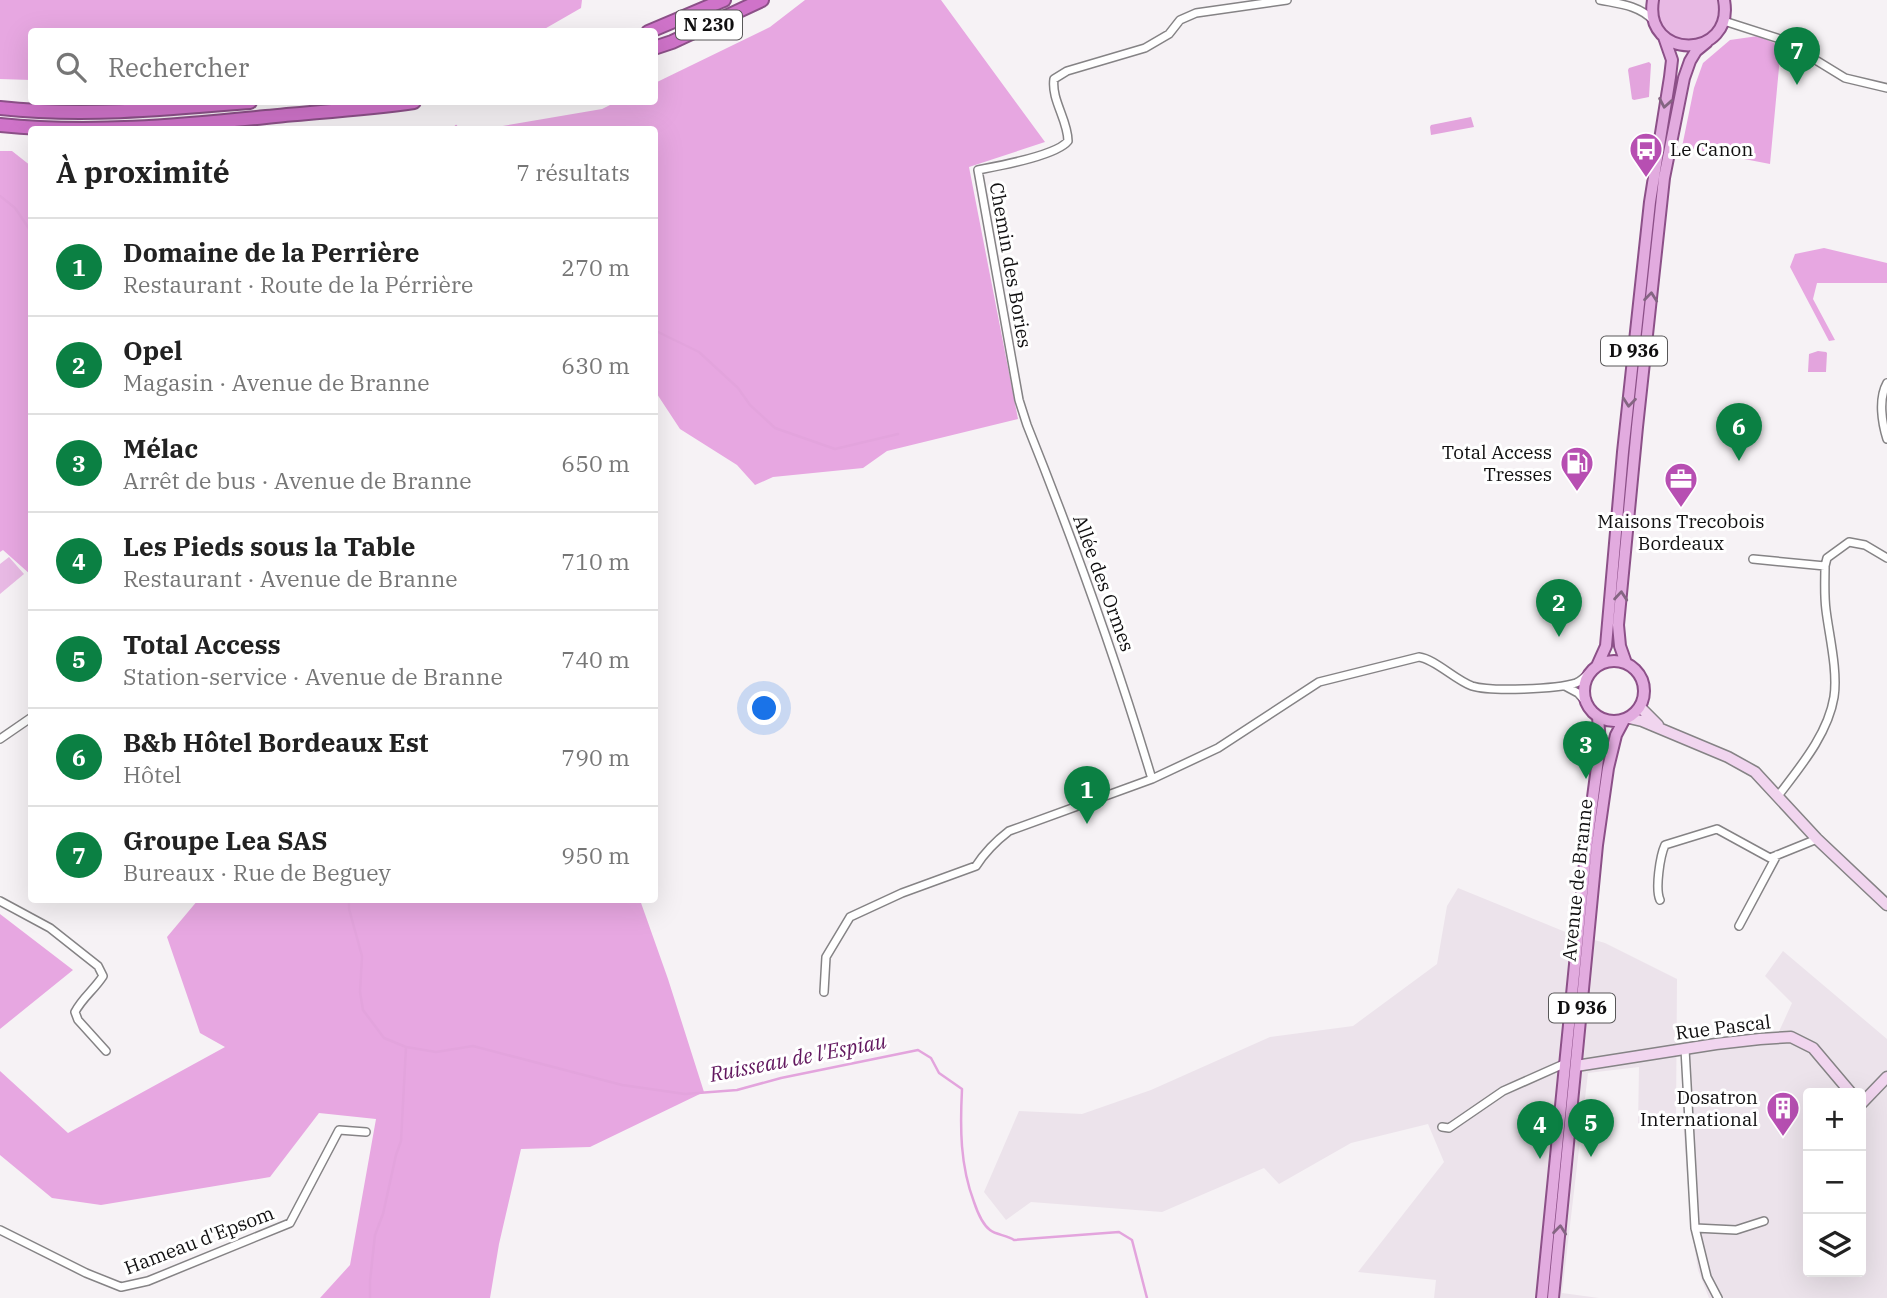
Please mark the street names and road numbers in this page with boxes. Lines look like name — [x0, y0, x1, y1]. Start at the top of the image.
road number: N 230 — [676, 10, 742, 40]
street label: Chemin des Bories — [985, 180, 1037, 350]
road number: D 936 — [1601, 337, 1667, 366]
street label: Allée des Ormes — [1068, 511, 1140, 655]
street label: Avenue de Branne — [1557, 798, 1597, 962]
road number: D 936 — [1549, 993, 1615, 1023]
street label: Rue Pascal — [1674, 1009, 1772, 1045]
street label: Hameau d'Epsom — [121, 1200, 277, 1280]

